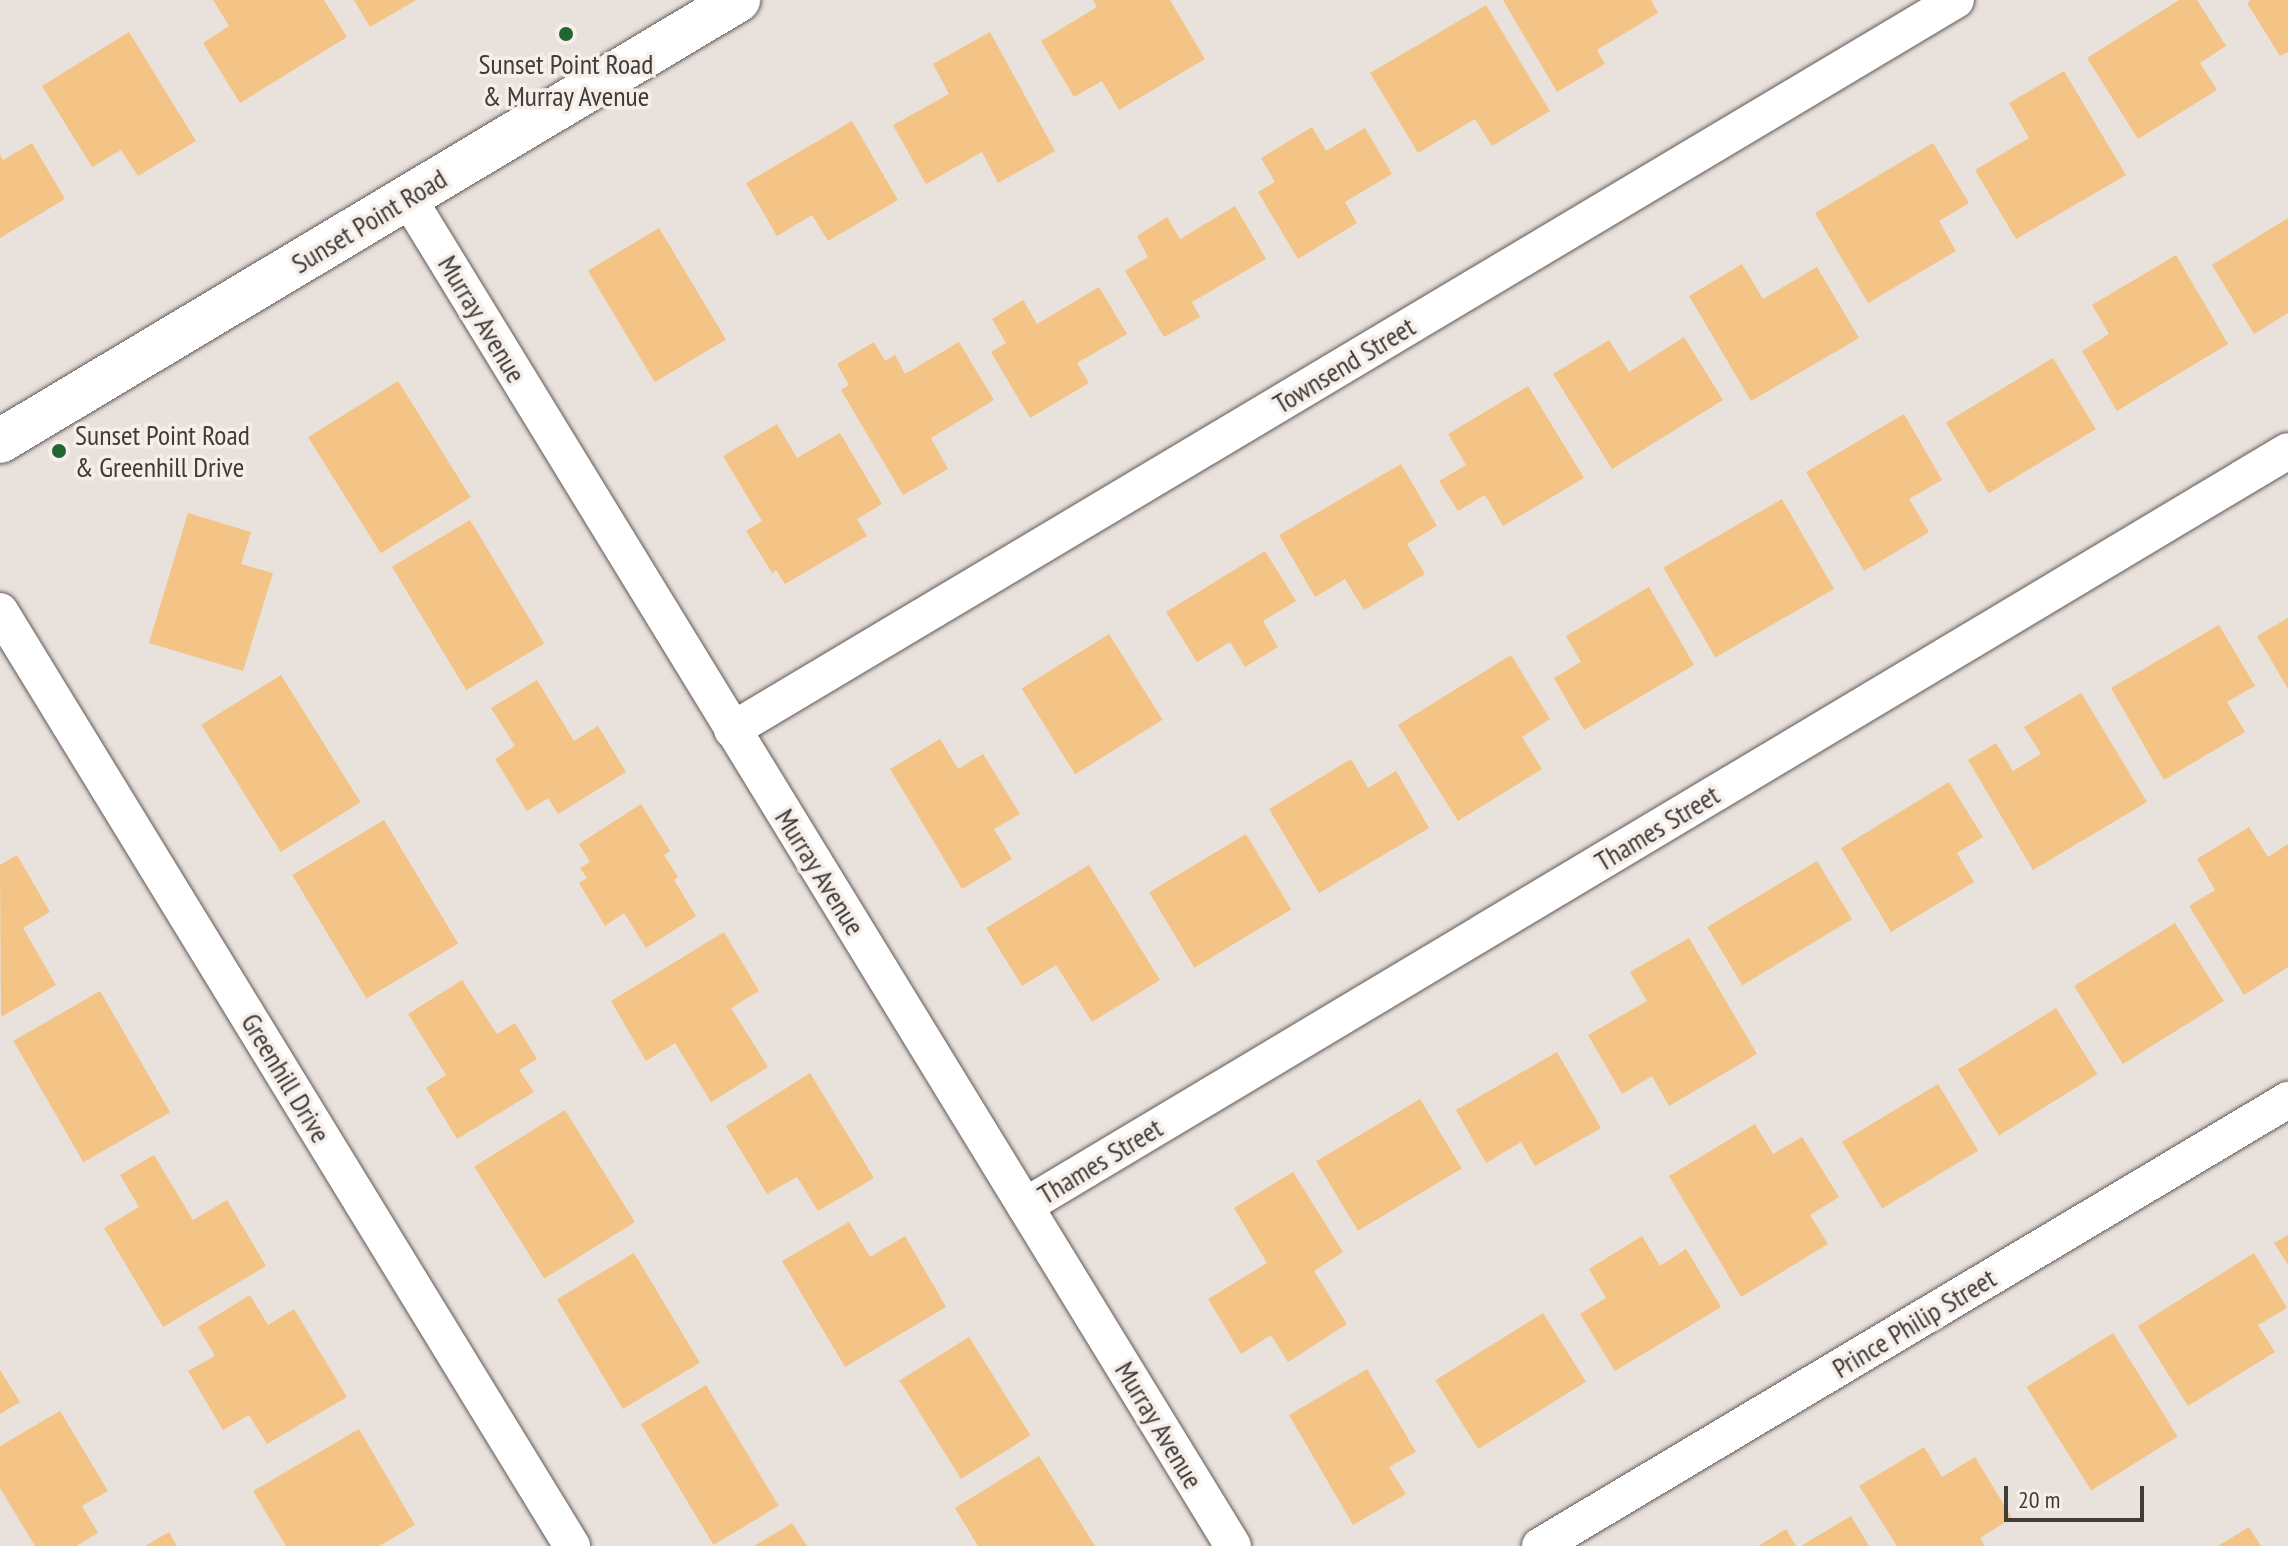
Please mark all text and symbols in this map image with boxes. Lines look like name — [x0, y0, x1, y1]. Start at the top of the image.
marker: Sunset Point Road & Murray Avenue — [557, 25, 575, 43]
place label: Sunset Point Road & Murray Avenue — [479, 47, 653, 113]
street label: Sunset Point Road — [285, 162, 453, 280]
street label: Murray Avenue — [431, 249, 533, 389]
street label: Townsend Street — [1267, 309, 1421, 421]
place label: Sunset Point Road & Greenhill Drive — [75, 418, 250, 484]
marker: Sunset Point Road & Greenhill Drive — [50, 442, 68, 460]
street label: Thames Street — [1589, 778, 1725, 878]
street label: Murray Avenue — [768, 802, 872, 942]
street label: Greenhill Drive — [234, 1007, 338, 1149]
street label: Thames Street — [1032, 1111, 1168, 1211]
street label: Prince Philip Street — [1826, 1261, 2002, 1385]
street label: Murray Avenue — [1108, 1355, 1210, 1495]
scale bar — [2008, 1470, 2148, 1520]
text: 20 m — [2018, 1484, 2060, 1515]

